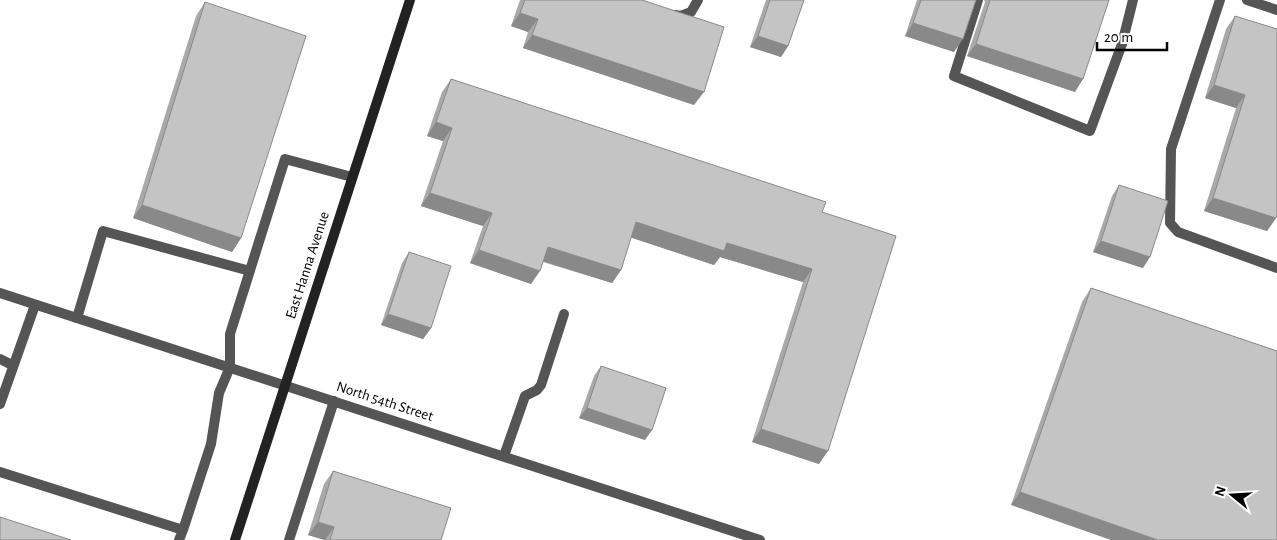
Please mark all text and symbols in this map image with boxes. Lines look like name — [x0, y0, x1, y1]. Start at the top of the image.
scale bar — [1097, 20, 1167, 52]
text: 20 m — [1104, 30, 1133, 45]
street label: East Hanna Avenue — [283, 210, 332, 321]
street label: North 54th Street — [335, 379, 435, 424]
north arrow — [1207, 470, 1257, 520]
text: N — [1212, 484, 1229, 498]

